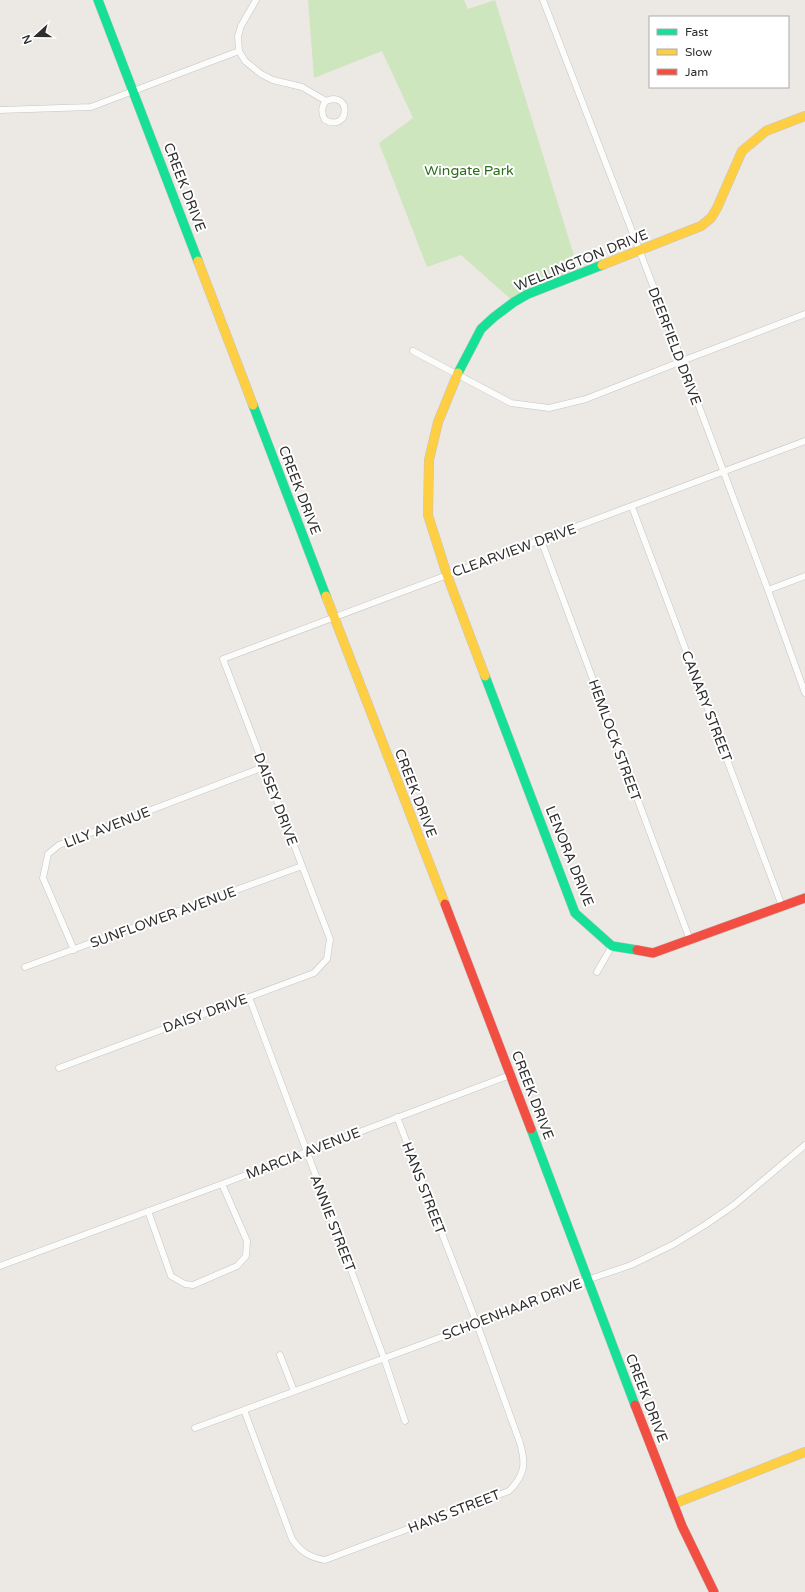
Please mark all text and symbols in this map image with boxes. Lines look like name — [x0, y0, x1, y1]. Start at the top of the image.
north arrow — [16, 16, 56, 56]
legend — [649, 16, 789, 88]
text: Fast — [685, 25, 709, 39]
text: N — [19, 33, 35, 46]
text: Slow — [685, 45, 712, 59]
text: Jam — [685, 65, 708, 79]
street label: CREEK DRIVE — [160, 140, 209, 234]
park label: Wingate Park — [424, 162, 514, 179]
street label: WELLINGTON DRIVE — [512, 226, 651, 295]
street label: DEERFIELD DRIVE — [644, 285, 705, 408]
street label: CREEK DRIVE — [275, 443, 324, 537]
street label: CLEARVIEW DRIVE — [450, 520, 579, 581]
street label: CANARY STREET — [678, 648, 736, 764]
street label: HEMLOCK STREET — [585, 677, 645, 804]
street label: CREEK DRIVE — [391, 746, 440, 840]
street label: DAISEY DRIVE — [250, 750, 301, 848]
street label: LILY AVENUE — [62, 803, 153, 852]
street label: LENORA DRIVE — [542, 804, 597, 909]
street label: SUNFLOWER AVENUE — [88, 883, 239, 952]
street label: DAISY DRIVE — [160, 990, 250, 1037]
street label: CREEK DRIVE — [508, 1048, 557, 1142]
street label: MARCIA AVENUE — [244, 1124, 363, 1183]
street label: HANS STREET — [398, 1140, 449, 1237]
street label: ANNIE STREET — [306, 1172, 359, 1275]
street label: SCHOENHAAR DRIVE — [440, 1275, 585, 1344]
street label: CREEK DRIVE — [622, 1351, 671, 1445]
street label: HANS STREET — [406, 1486, 503, 1537]

